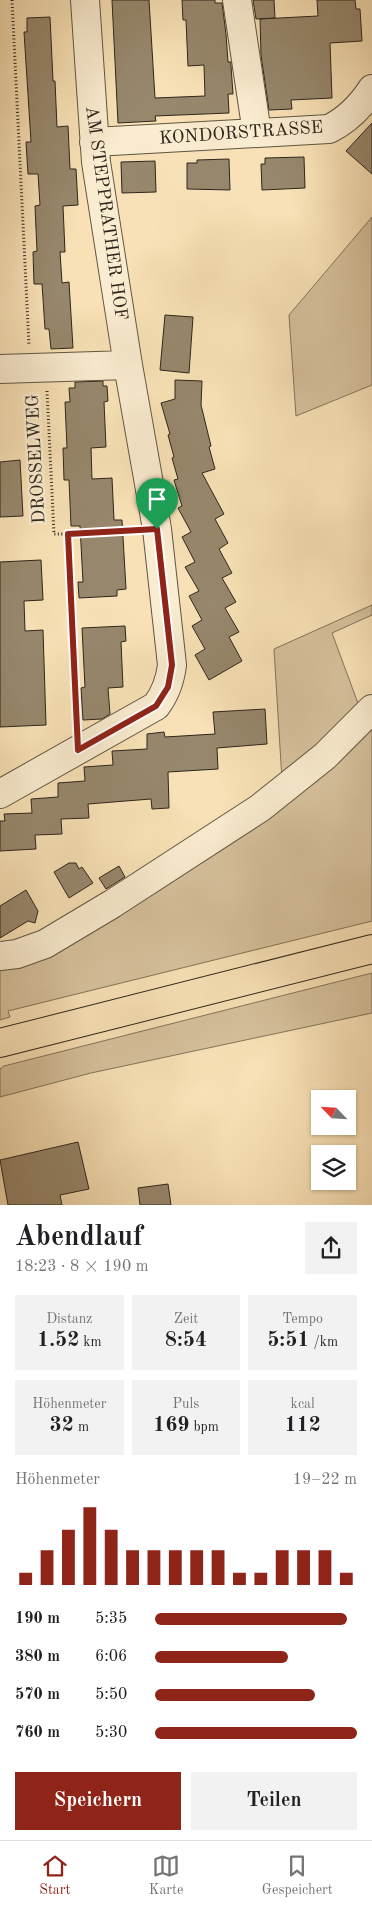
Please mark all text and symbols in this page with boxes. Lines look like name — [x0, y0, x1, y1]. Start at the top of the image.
street label: AM STEPPRATHER HOF — [82, 105, 130, 321]
street label: KONDORSTRASSE — [158, 118, 324, 148]
street label: DROSSELWEG — [24, 394, 48, 524]
pin — [136, 478, 178, 529]
icon: arrive — [143, 485, 171, 513]
north arrow — [311, 1090, 356, 1135]
map controls — [311, 1090, 356, 1190]
button: layers — [311, 1145, 356, 1190]
button: share — [305, 1222, 357, 1274]
text: Abendlauf — [15, 1224, 143, 1252]
text: 18:23 · 8 × 190 m — [15, 1259, 148, 1275]
text: Distanz — [46, 1312, 92, 1326]
text: Zeit — [174, 1312, 198, 1326]
text: Tempo — [282, 1312, 323, 1326]
text: 1.52 — [37, 1330, 79, 1351]
text: 8:54 — [165, 1330, 207, 1351]
text: 5:51 — [267, 1330, 310, 1351]
text: km — [79, 1335, 102, 1349]
text: /km — [310, 1335, 338, 1349]
text: Höhenmeter — [32, 1397, 106, 1411]
text: Puls — [173, 1397, 199, 1411]
text: kcal — [291, 1397, 315, 1411]
text: 32 — [50, 1415, 74, 1436]
text: 169 — [153, 1415, 190, 1436]
text: 112 — [284, 1415, 321, 1436]
text: m — [74, 1420, 89, 1434]
text: bpm — [190, 1420, 219, 1434]
text: Höhenmeter — [15, 1472, 100, 1488]
text: 19–22 m — [293, 1472, 357, 1488]
text: 190 m — [15, 1611, 60, 1627]
text: 5:35 — [95, 1611, 127, 1627]
text: 380 m — [15, 1649, 60, 1665]
text: 6:06 — [95, 1649, 127, 1665]
text: 570 m — [15, 1687, 60, 1703]
text: 5:50 — [95, 1687, 127, 1703]
text: 760 m — [15, 1725, 60, 1741]
text: 5:30 — [95, 1725, 127, 1741]
button: Speichern — [15, 1772, 181, 1830]
button: Teilen — [191, 1772, 357, 1830]
tab: Start — [39, 1852, 70, 1899]
tab: Karte — [149, 1852, 183, 1899]
tab: Gespeichert — [262, 1852, 333, 1899]

